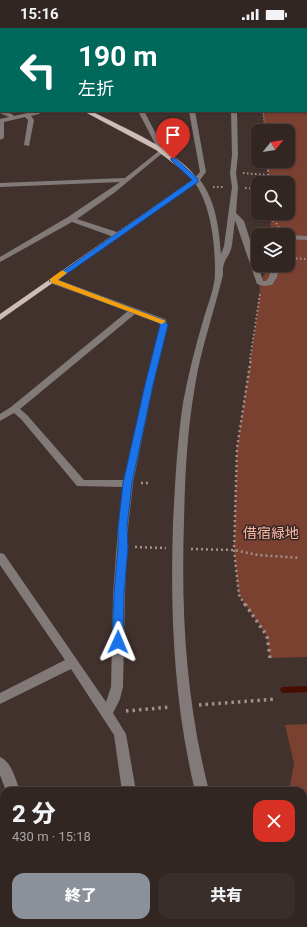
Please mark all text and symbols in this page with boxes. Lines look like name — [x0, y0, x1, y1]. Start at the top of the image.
text: 15:16 — [20, 5, 59, 23]
text: 190 m — [78, 40, 157, 73]
icon: left — [12, 44, 64, 96]
text: 左折 — [78, 78, 114, 99]
pin — [156, 118, 190, 159]
icon: arrive — [162, 124, 184, 146]
north arrow — [251, 124, 295, 168]
map controls — [251, 124, 295, 272]
button: search — [251, 176, 295, 220]
button: layers — [251, 228, 295, 272]
park label: 借宿緑地 — [243, 525, 299, 541]
position arrow — [97, 621, 139, 663]
text: 2 分 — [12, 800, 56, 828]
button: close — [253, 800, 295, 842]
text: 430 m · 15:18 — [12, 829, 91, 844]
button: 終了 — [12, 873, 150, 919]
button: 共有 — [158, 873, 295, 919]

